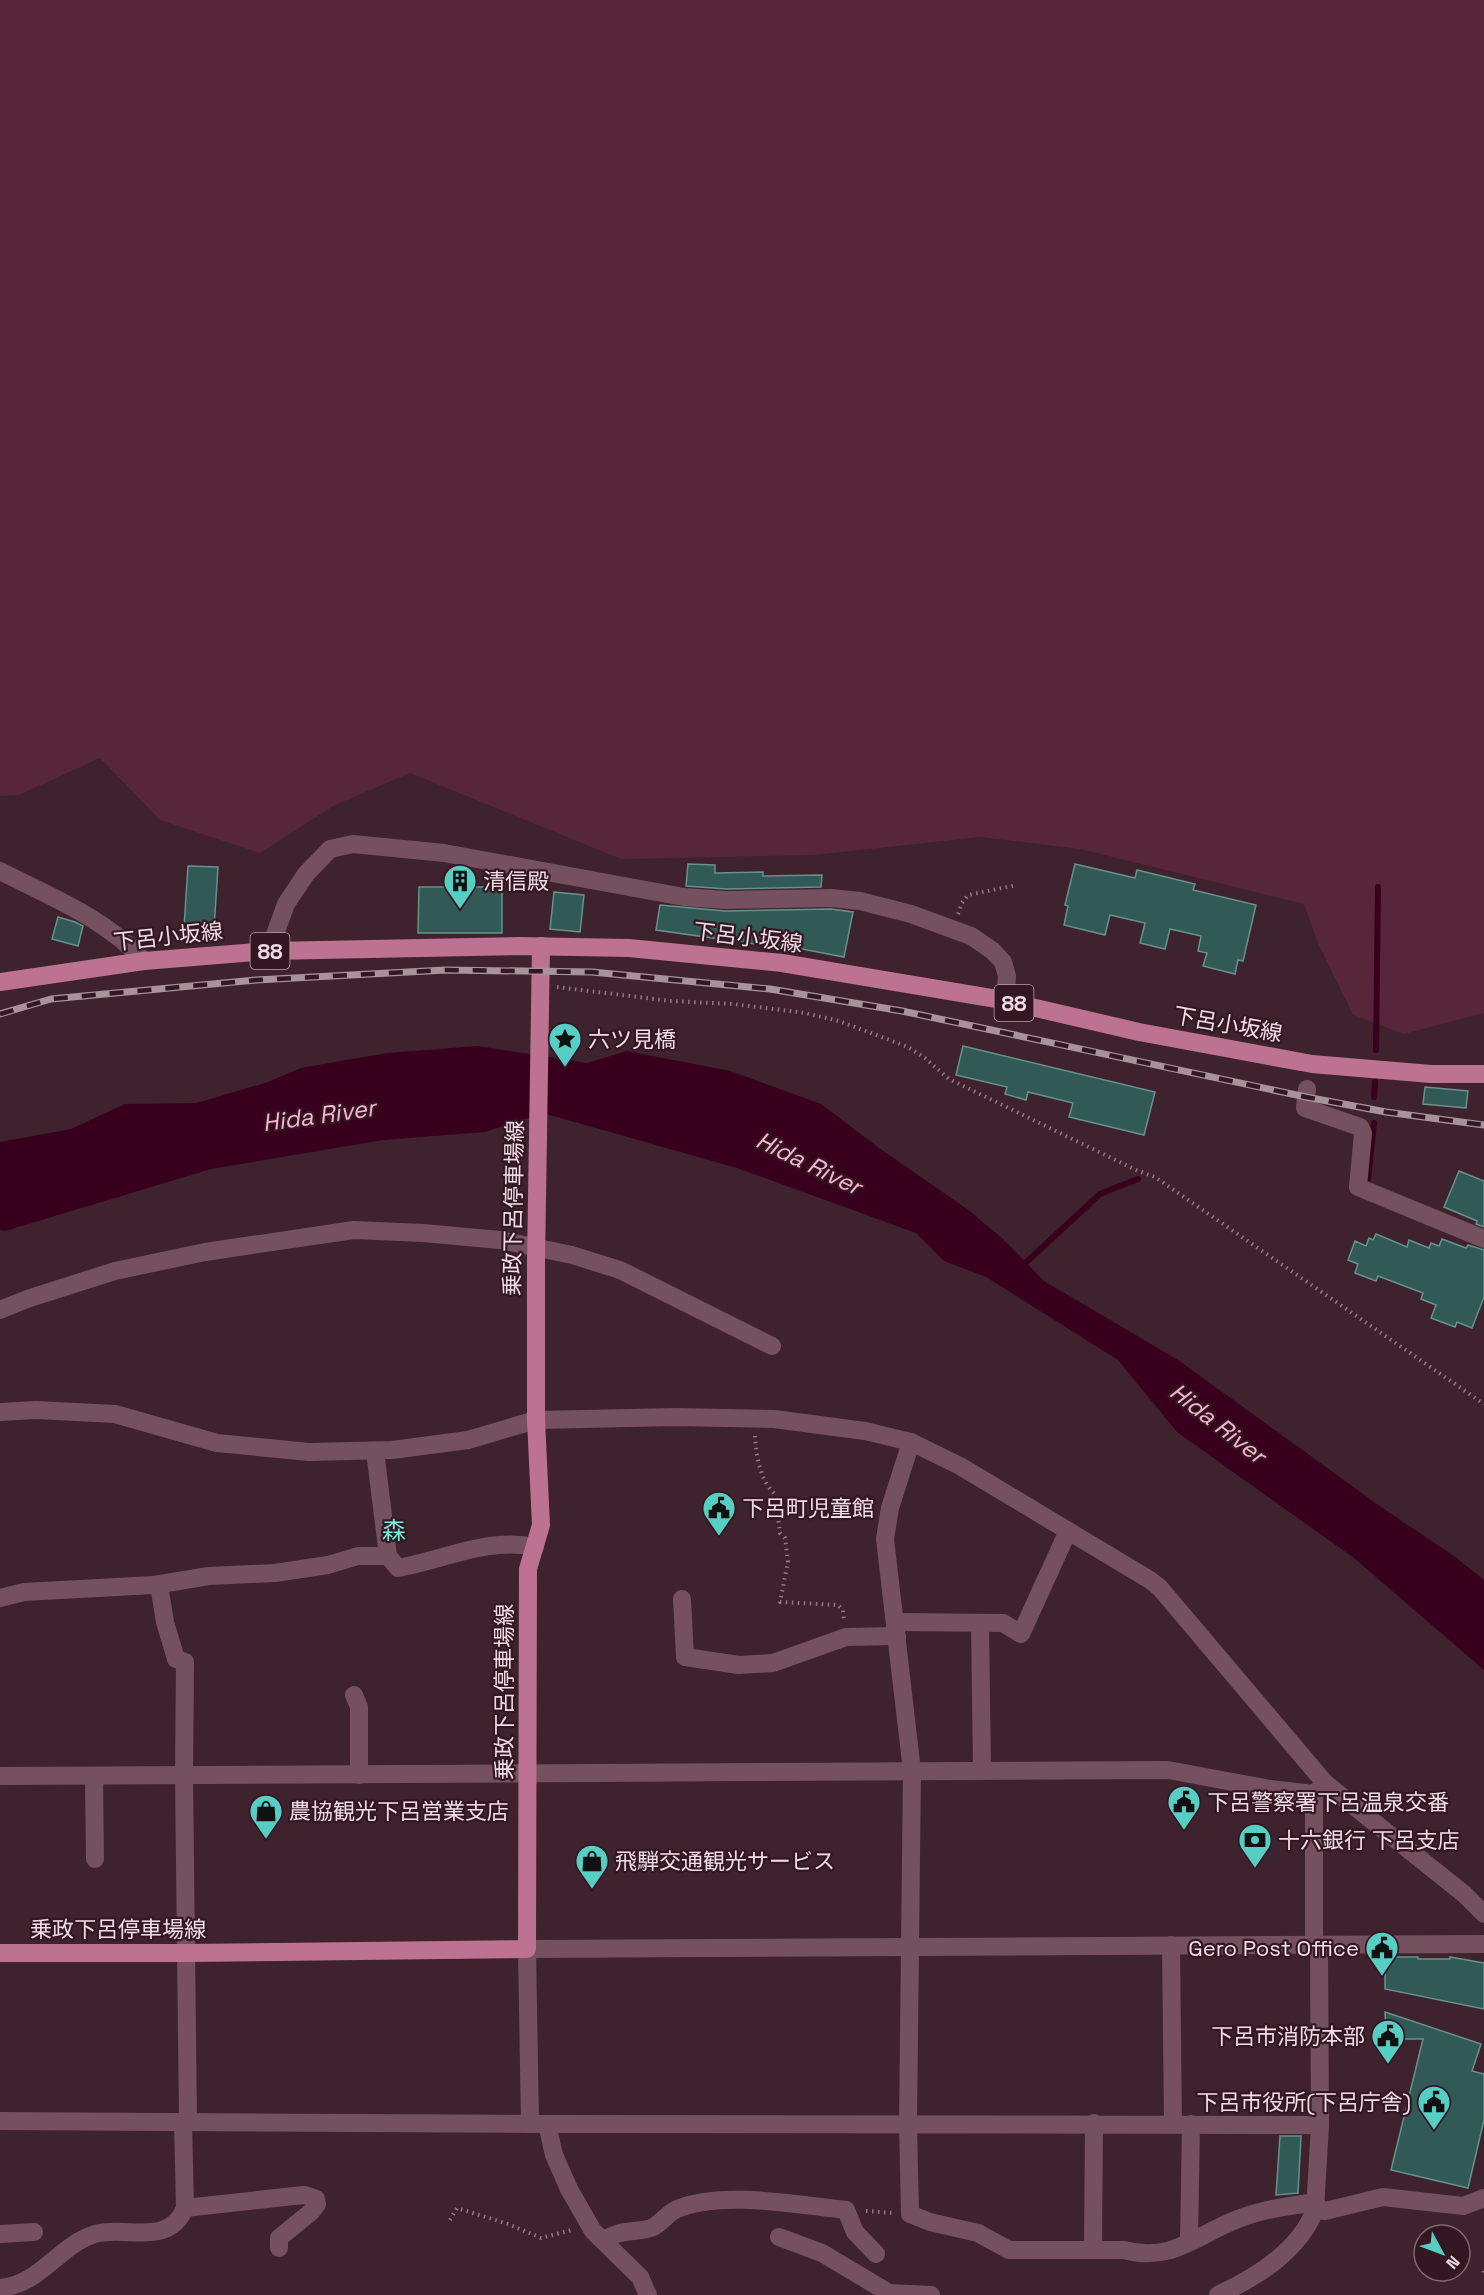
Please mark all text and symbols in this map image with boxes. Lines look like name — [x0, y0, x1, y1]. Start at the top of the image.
building icon: 清信殿 — [442, 863, 478, 910]
place label: 清信殿 — [483, 867, 549, 895]
street label: 下呂小坂線 — [112, 916, 224, 956]
street label: 下呂小坂線 — [692, 916, 804, 958]
road number: 88 — [250, 933, 290, 969]
road number: 88 — [994, 985, 1034, 1021]
street label: 下呂小坂線 — [1171, 1001, 1285, 1047]
place icon: 六ツ見橋 — [547, 1021, 583, 1068]
place label: 六ツ見橋 — [588, 1025, 676, 1053]
water label: Hida River — [261, 1091, 380, 1138]
street label: 乗政下呂停車場線 — [497, 1120, 529, 1296]
water label: Hida River — [751, 1124, 870, 1203]
water label: Hida River — [1164, 1376, 1275, 1472]
public building icon: 下呂町児童館 — [701, 1490, 737, 1537]
place label: 下呂町児童館 — [742, 1494, 874, 1522]
district label: 森 — [382, 1515, 406, 1546]
street label: 乗政下呂停車場線 — [490, 1604, 518, 1780]
public building icon: 下呂警察署下呂温泉交番 — [1166, 1784, 1202, 1831]
place label: 下呂警察署下呂温泉交番 — [1207, 1788, 1449, 1816]
shop icon: 農協観光下呂営業支店 — [248, 1793, 284, 1840]
place label: 農協観光下呂営業支店 — [289, 1797, 509, 1825]
bank icon: 十六銀行 下呂支店 — [1237, 1822, 1273, 1869]
place label: 十六銀行 下呂支店 — [1278, 1826, 1460, 1854]
shop icon: 飛騨交通観光サービス — [574, 1843, 610, 1890]
place label: 飛騨交通観光サービス — [615, 1847, 835, 1875]
street label: 乗政下呂停車場線 — [30, 1915, 206, 1943]
public building icon: Gero Post Office — [1364, 1930, 1400, 1977]
place label: Gero Post Office — [1188, 1934, 1359, 1962]
public building icon: 下呂市消防本部 — [1370, 2018, 1406, 2065]
place label: 下呂市消防本部 — [1211, 2022, 1365, 2050]
public building icon: 下呂市役所(下呂庁舎) — [1416, 2084, 1452, 2131]
place label: 下呂市役所(下呂庁舎) — [1196, 2088, 1411, 2116]
north arrow — [1412, 2223, 1472, 2283]
text: N — [1441, 2252, 1464, 2273]

